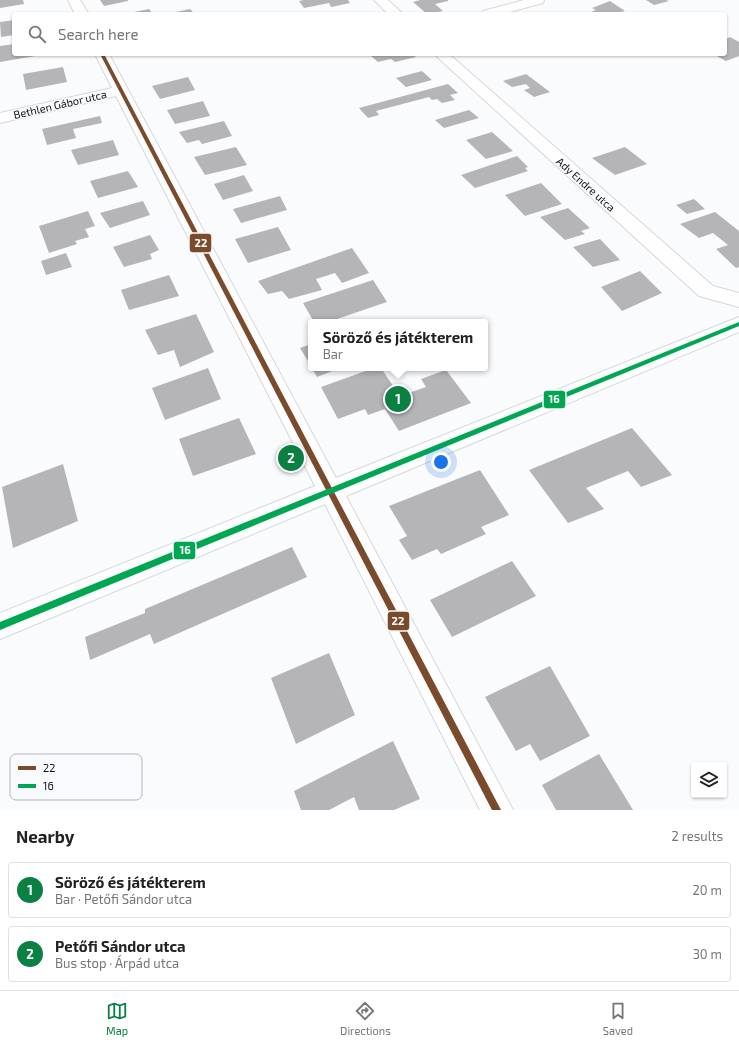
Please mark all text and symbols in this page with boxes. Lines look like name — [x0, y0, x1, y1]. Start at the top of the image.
search box — [12, 12, 727, 56]
icon: search — [26, 23, 48, 45]
text: Search here — [58, 25, 139, 43]
street label: Bethlen Gábor utca — [12, 87, 108, 121]
street label: Ady Endre utca — [554, 154, 618, 214]
line badge: 22 — [189, 233, 212, 253]
text: 22 — [195, 236, 207, 249]
popup — [308, 319, 488, 371]
text: Söröző és játékterem — [323, 328, 473, 346]
text: Bar — [323, 346, 343, 362]
pin: 1 — [385, 384, 411, 414]
line badge: 16 — [543, 390, 566, 409]
text: 16 — [548, 392, 560, 405]
pin: 2 — [278, 443, 304, 473]
your location — [431, 452, 451, 472]
line badge: 16 — [173, 541, 196, 560]
text: 16 — [179, 543, 191, 556]
line badge: 22 — [387, 611, 410, 631]
text: 22 — [392, 614, 404, 627]
legend — [10, 754, 142, 800]
text: 22 — [43, 761, 55, 774]
map controls — [691, 762, 727, 798]
button: layers — [691, 762, 727, 798]
text: 16 — [43, 779, 54, 792]
text: Nearby — [16, 826, 74, 846]
text: 2 results — [671, 828, 723, 844]
text: Söröző és játékterem — [55, 873, 206, 891]
text: 1 — [27, 882, 33, 898]
text: 20 m — [693, 882, 722, 898]
text: Bar · Petőfi Sándor utca — [55, 891, 192, 907]
text: Petőfi Sándor utca — [55, 937, 186, 955]
text: 2 — [26, 946, 34, 962]
text: 30 m — [693, 946, 722, 962]
text: Bus stop · Árpád utca — [55, 955, 179, 971]
tab: Map — [106, 1000, 128, 1037]
tab: Directions — [340, 1000, 391, 1037]
tab: Saved — [603, 1000, 633, 1037]

